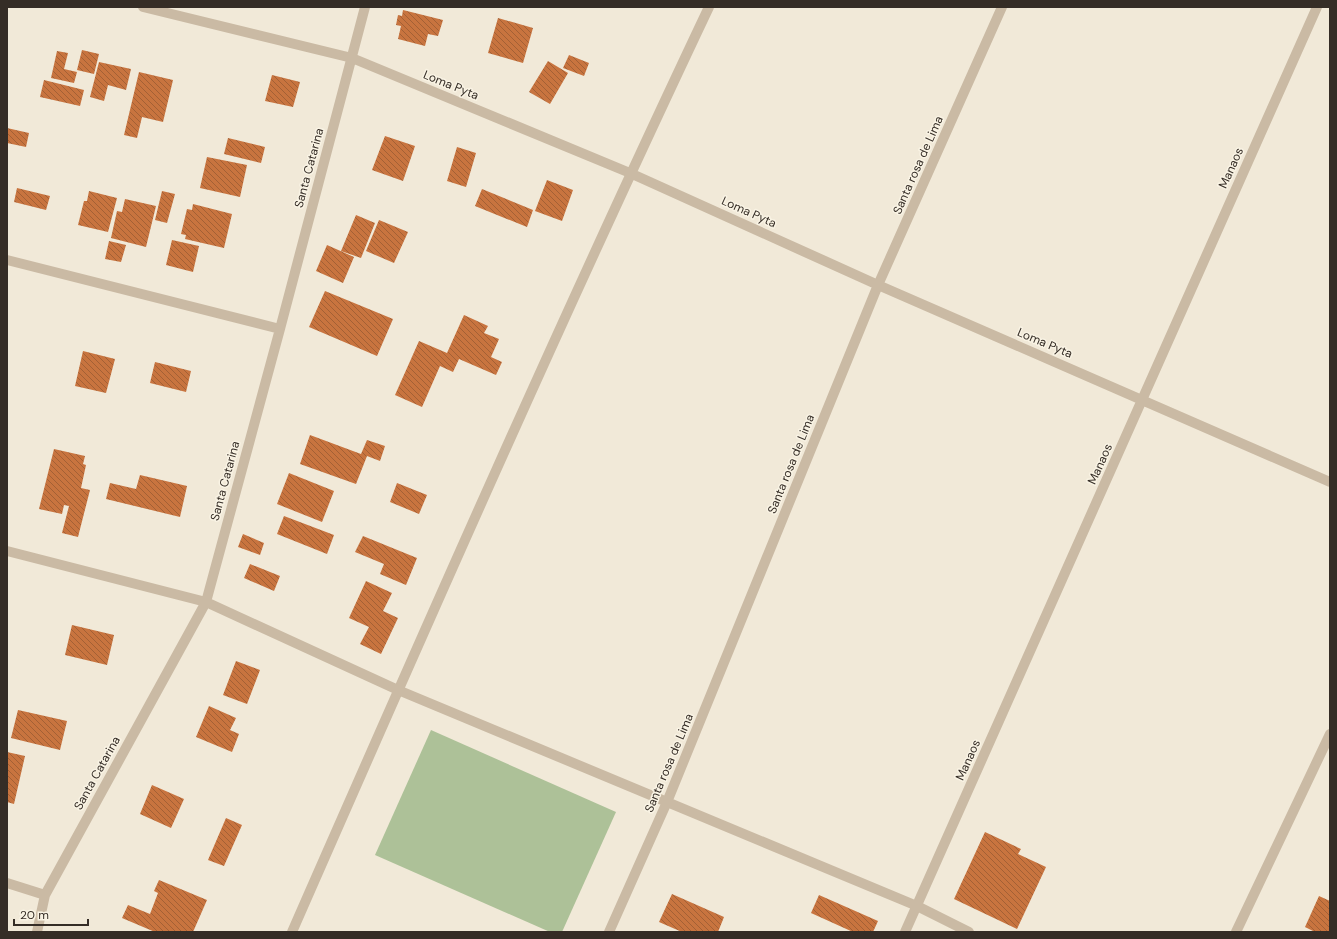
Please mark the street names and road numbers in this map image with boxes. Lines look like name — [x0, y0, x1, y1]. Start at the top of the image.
street label: Loma Pyta — [421, 67, 481, 103]
street label: Santa rosa de Lima — [889, 113, 947, 217]
street label: Santa Catarina — [291, 126, 327, 210]
street label: Manaos — [1215, 145, 1247, 191]
street label: Loma Pyta — [719, 193, 779, 231]
street label: Loma Pyta — [1015, 324, 1075, 362]
street label: Santa rosa de Lima — [764, 412, 818, 516]
street label: Santa Catarina — [207, 439, 243, 523]
street label: Manaos — [1084, 441, 1116, 487]
street label: Santa rosa de Lima — [641, 711, 697, 815]
street label: Santa Catarina — [70, 733, 124, 813]
street label: Manaos — [952, 737, 984, 783]

